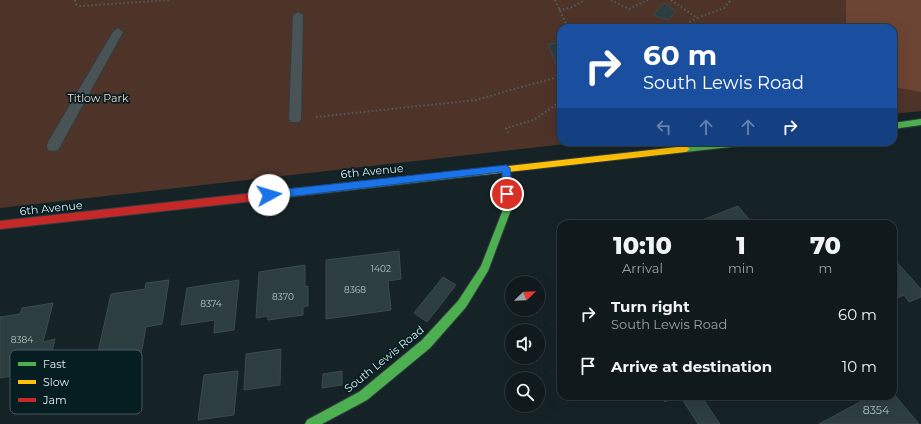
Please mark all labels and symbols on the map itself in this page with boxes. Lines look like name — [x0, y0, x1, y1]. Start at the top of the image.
park label: Titlow Park — [67, 91, 129, 105]
street label: 6th Avenue — [340, 161, 404, 181]
position arrow — [248, 174, 290, 216]
pin — [490, 177, 524, 211]
street label: 6th Avenue — [19, 198, 83, 218]
house number: 1402 — [371, 263, 391, 274]
north arrow — [505, 276, 545, 316]
house number: 8368 — [344, 284, 366, 295]
house number: 8370 — [272, 291, 294, 302]
house number: 8374 — [200, 298, 222, 309]
street label: South Lewis Road — [341, 323, 427, 395]
house number: 8384 — [11, 334, 33, 345]
legend — [10, 350, 142, 414]
text: Fast — [43, 357, 67, 371]
text: Slow — [43, 375, 69, 389]
text: Jam — [42, 393, 67, 407]
house number: 8354 — [863, 403, 890, 417]

